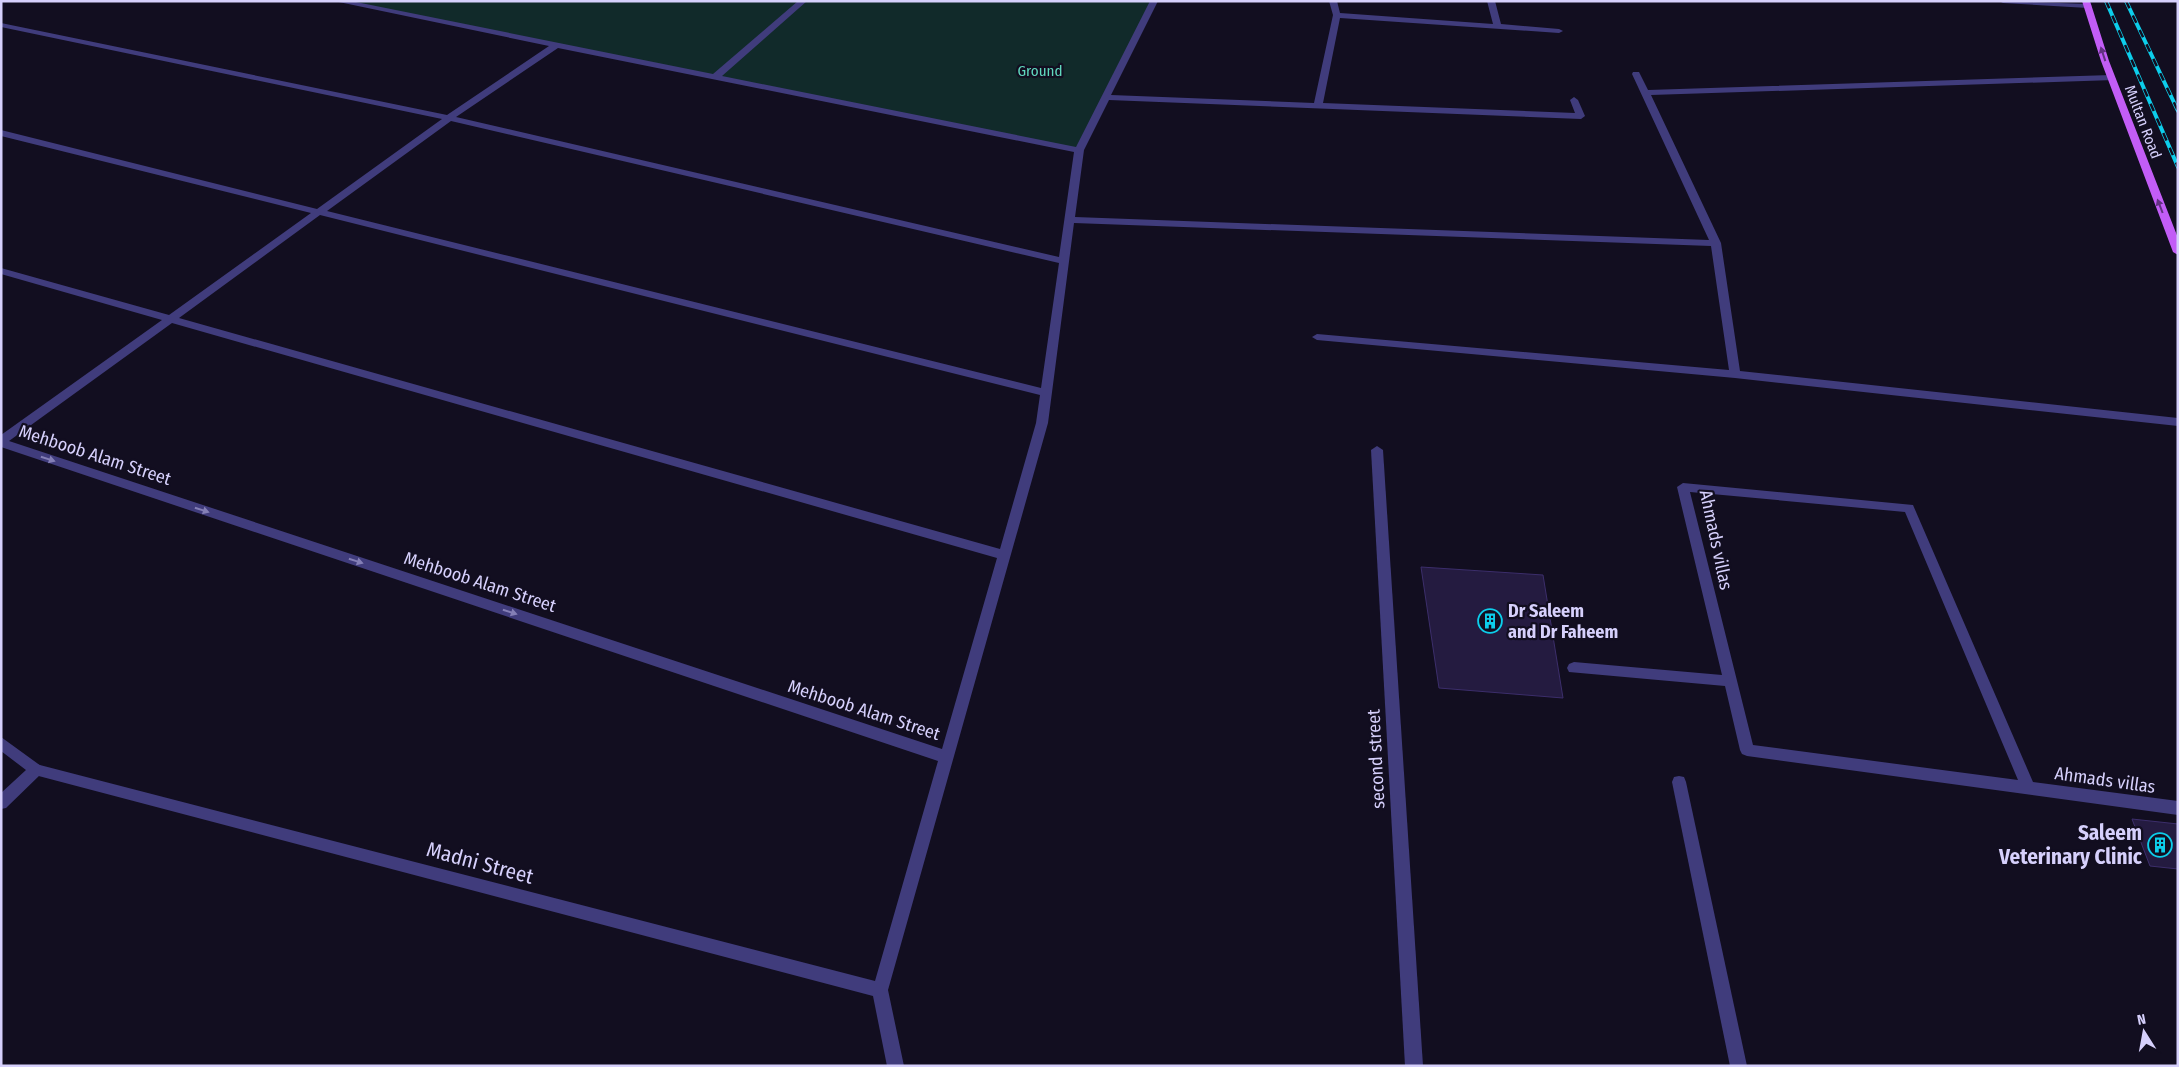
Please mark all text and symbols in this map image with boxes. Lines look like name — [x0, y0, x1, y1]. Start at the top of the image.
one-way arrow — [2099, 47, 2106, 62]
park label: Ground — [1017, 62, 1063, 80]
street label: Multan Road — [2121, 83, 2165, 161]
one-way arrow — [2156, 198, 2164, 213]
street label: Mehboob Alam Street — [16, 420, 174, 490]
one-way arrow — [40, 455, 55, 463]
street label: Ahmads villas — [1695, 488, 1737, 592]
one-way arrow — [194, 507, 209, 514]
street label: Mehboob Alam Street — [401, 547, 559, 617]
one-way arrow — [349, 557, 364, 565]
place label: Dr Saleem and Dr Faheem — [1508, 600, 1618, 643]
building icon: Dr Saleem and Dr Faheem — [1477, 608, 1503, 634]
one-way arrow — [503, 609, 518, 617]
street label: Mehboob Alam Street — [785, 675, 943, 745]
street label: second street — [1362, 708, 1390, 809]
street label: Ahmads villas — [2053, 762, 2157, 798]
place label: Saleem Veterinary Clinic — [1998, 820, 2143, 870]
building icon: Saleem Veterinary Clinic — [2147, 832, 2173, 858]
street label: Madni Street — [424, 836, 536, 890]
north arrow — [2119, 1007, 2169, 1057]
text: N — [2136, 1011, 2147, 1029]

